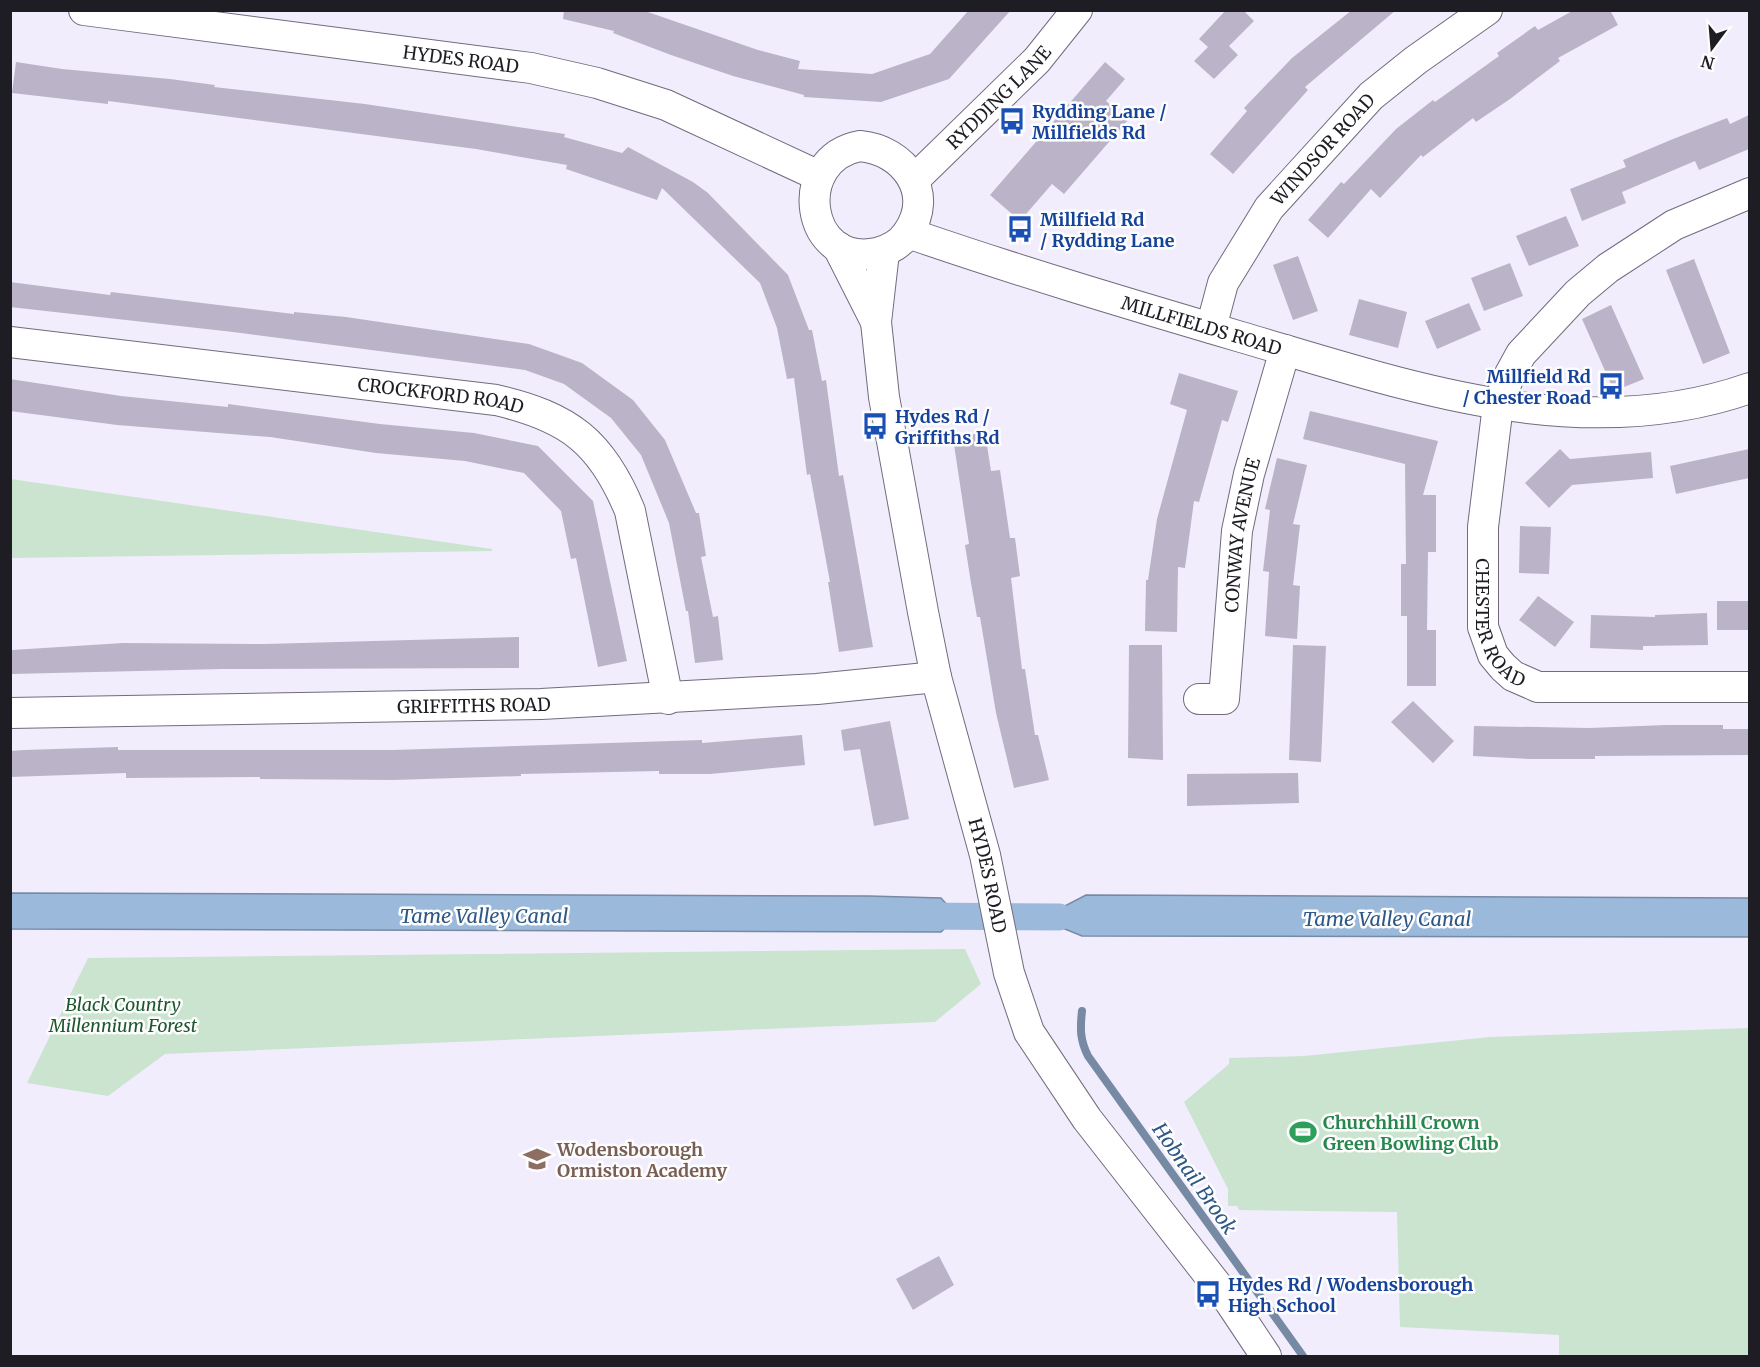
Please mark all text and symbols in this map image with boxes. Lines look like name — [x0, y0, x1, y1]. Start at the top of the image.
north arrow — [1682, 18, 1742, 78]
street label: HYDES ROAD — [401, 40, 520, 78]
street label: RYDDING LANE — [941, 40, 1056, 154]
text: N — [1699, 51, 1717, 74]
street label: WINDSOR ROAD — [1265, 88, 1379, 211]
place label: Rydding Lane / Millfields Rd — [1032, 100, 1167, 144]
bus stop icon: Rydding Lane / Millfields Rd — [997, 106, 1027, 136]
place label: Millfield Rd / Rydding Lane — [1040, 208, 1175, 252]
bus stop icon: Millfield Rd / Rydding Lane — [1005, 214, 1035, 244]
street label: MILLFIELDS ROAD — [1119, 291, 1285, 360]
place label: Millfield Rd / Chester Road — [1462, 365, 1591, 409]
bus stop icon: Millfield Rd / Chester Road — [1596, 371, 1626, 401]
street label: CROCKFORD ROAD — [356, 372, 527, 418]
place label: Hydes Rd / Griffiths Rd — [895, 405, 1000, 449]
bus stop icon: Hydes Rd / Griffiths Rd — [860, 411, 890, 441]
street label: CONWAY AVENUE — [1219, 454, 1265, 613]
street label: CHESTER ROAD — [1472, 558, 1529, 692]
street label: GRIFFITHS ROAD — [397, 692, 551, 718]
street label: HYDES ROAD — [964, 815, 1012, 935]
water label: Tame Valley Canal — [400, 903, 568, 928]
water label: Tame Valley Canal — [1303, 906, 1471, 931]
park label: Black Country Millennium Forest — [48, 993, 198, 1037]
place label: Churchhill Crown Green Bowling Club — [1323, 1111, 1498, 1155]
water label: Hobnail Brook — [1147, 1117, 1243, 1239]
sports icon: Churchhill Crown Green Bowling Club — [1288, 1117, 1318, 1147]
place label: Wodensborough Ormiston Academy — [556, 1138, 728, 1182]
school or university icon: Wodensborough Ormiston Academy — [522, 1144, 552, 1174]
place label: Hydes Rd / Wodensborough High School — [1228, 1273, 1473, 1317]
bus stop icon: Hydes Rd / Wodensborough High School — [1193, 1279, 1223, 1309]

